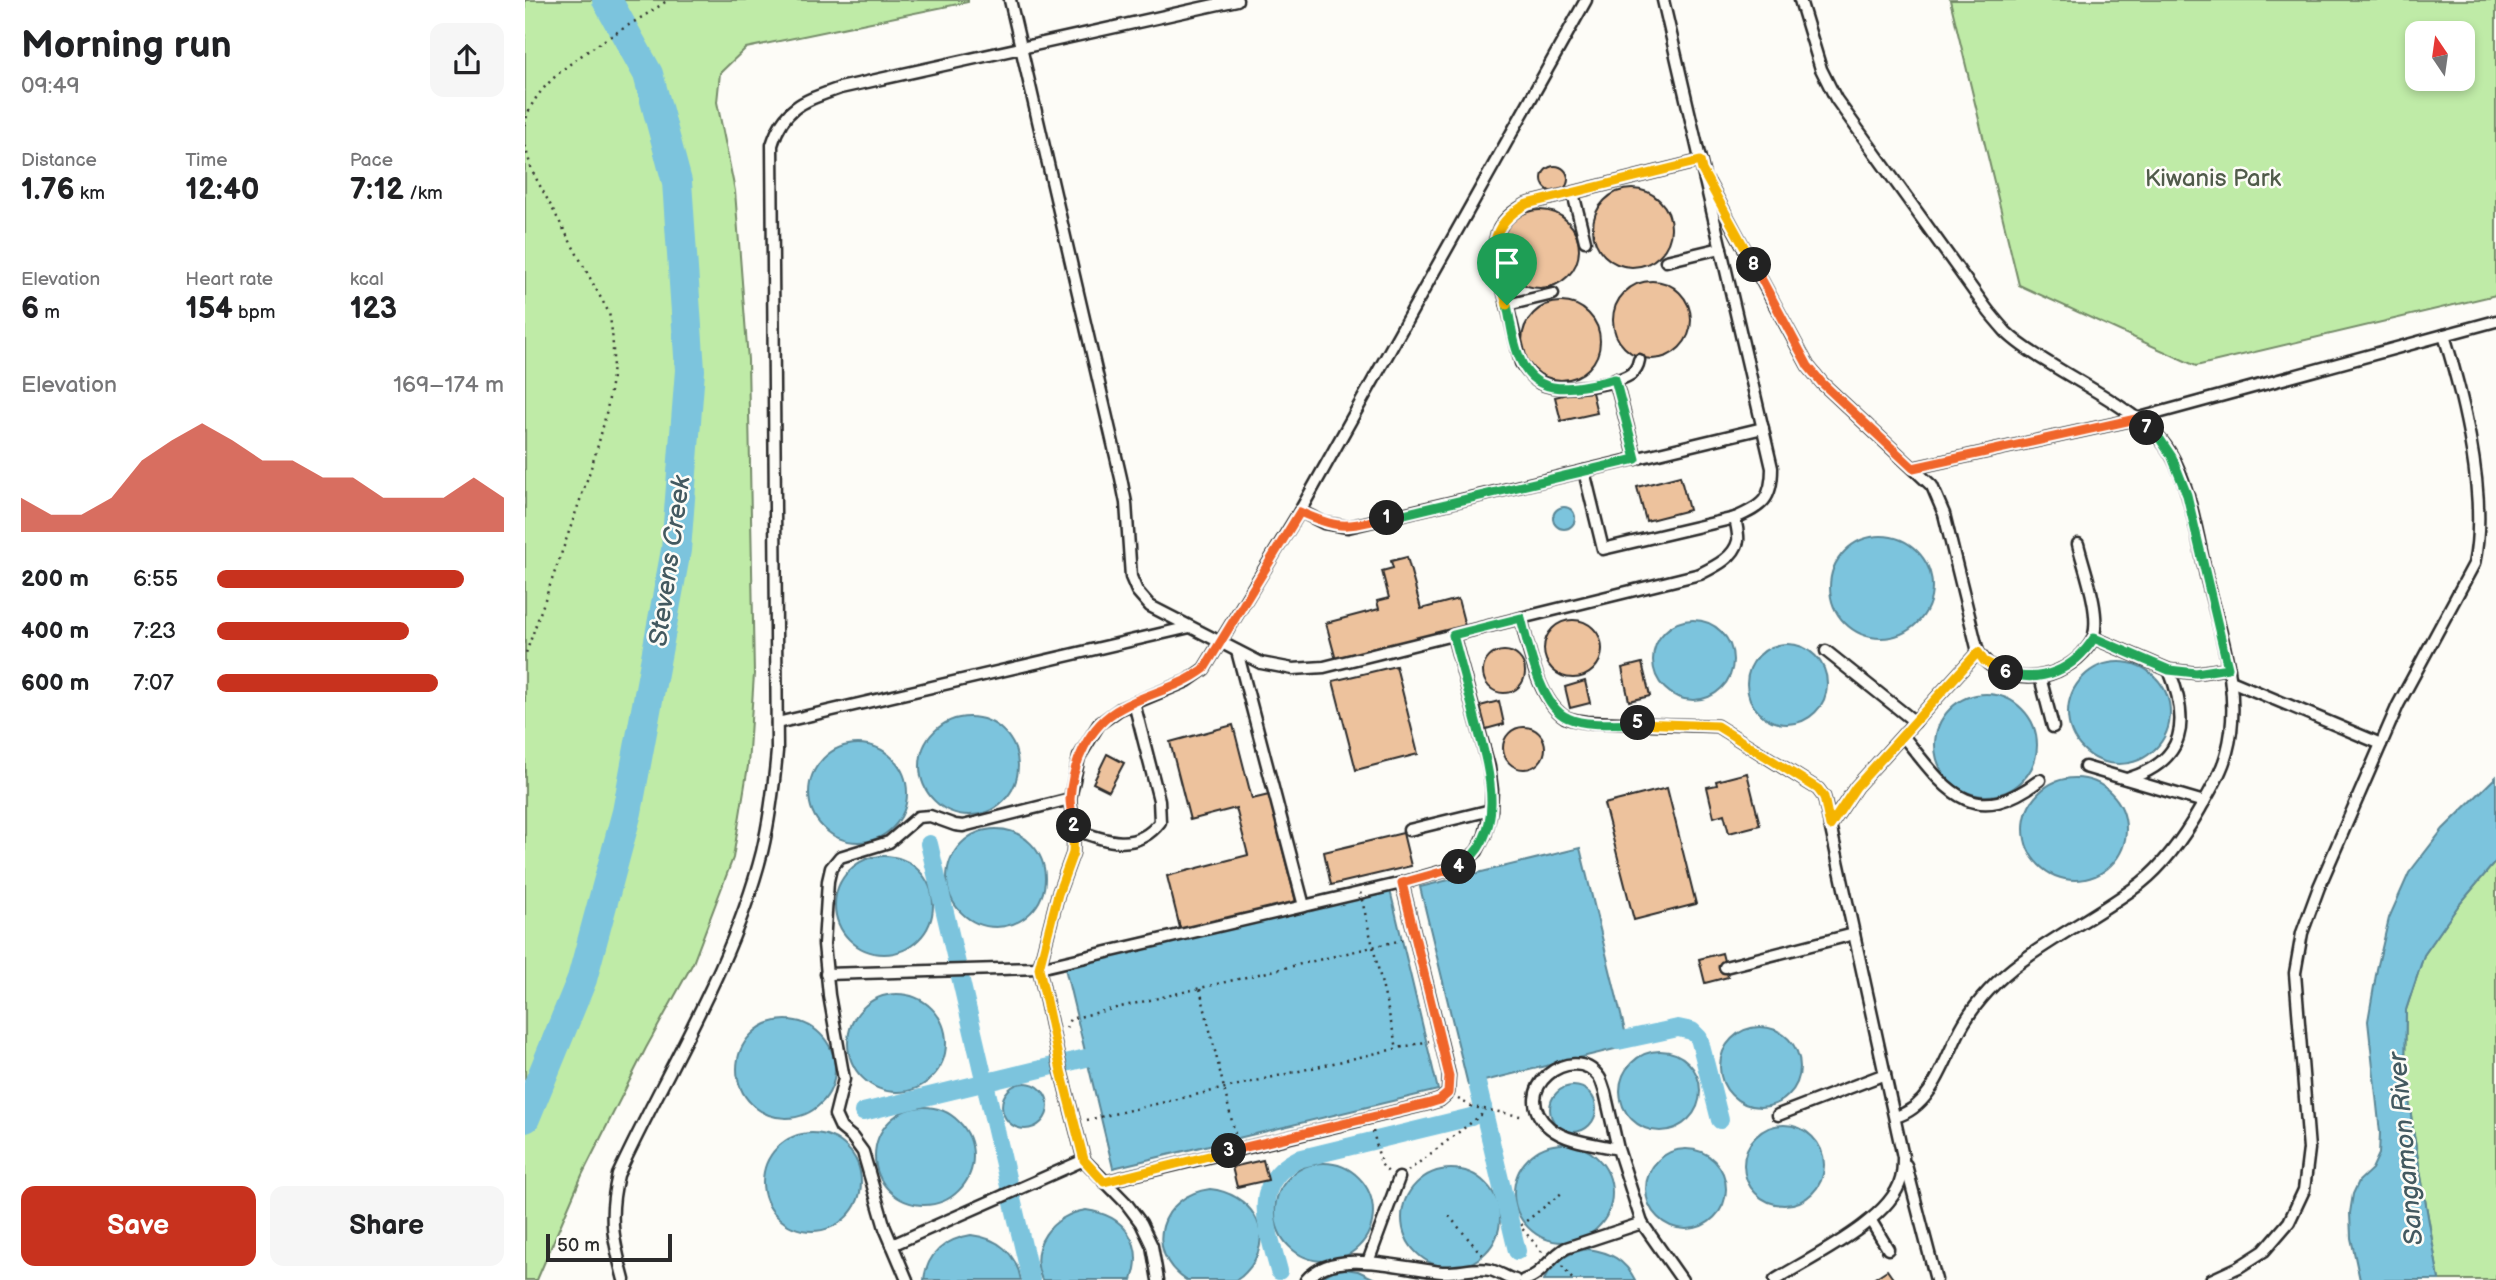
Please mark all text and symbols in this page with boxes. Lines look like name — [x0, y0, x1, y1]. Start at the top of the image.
north arrow — [2405, 21, 2475, 91]
map controls — [2405, 21, 2475, 91]
text: Morning run — [21, 23, 232, 68]
button: share — [430, 23, 504, 97]
text: 09:49 — [21, 72, 80, 100]
text: Distance — [21, 149, 97, 172]
text: Time — [185, 149, 227, 172]
text: Pace — [350, 149, 393, 172]
park label: Kiwanis Park — [2145, 164, 2281, 193]
text: 1.76 — [21, 172, 75, 208]
text: 12:40 — [185, 172, 260, 208]
text: 7:12 — [350, 172, 404, 208]
text: km — [75, 182, 105, 205]
text: /km — [404, 182, 443, 205]
pin — [1477, 233, 1537, 305]
icon: arrive — [1488, 244, 1526, 282]
pin: 8 — [1737, 247, 1771, 282]
text: 8 — [1748, 253, 1759, 276]
text: Elevation — [21, 268, 100, 291]
text: Heart rate — [185, 268, 273, 291]
text: kcal — [350, 268, 384, 291]
text: 6 — [21, 291, 39, 327]
text: 154 — [185, 291, 233, 327]
text: 123 — [350, 291, 397, 327]
text: m — [39, 301, 60, 324]
text: bpm — [233, 301, 276, 324]
text: Elevation — [21, 371, 117, 399]
text: 169–174 m — [393, 371, 504, 399]
pin: 7 — [2129, 410, 2165, 446]
text: 7 — [2141, 416, 2152, 439]
water label: Stevens Creek — [643, 473, 698, 648]
pin: 1 — [1369, 500, 1405, 536]
text: 1 — [1383, 506, 1391, 529]
text: 200 m — [21, 565, 89, 593]
text: 6:55 — [133, 565, 178, 593]
text: 400 m — [21, 617, 89, 645]
text: 7:23 — [133, 617, 176, 645]
pin: 6 — [1989, 656, 2023, 690]
text: 6 — [2000, 661, 2011, 684]
text: 600 m — [21, 669, 89, 697]
text: 7:07 — [133, 669, 174, 697]
pin: 5 — [1621, 706, 1655, 740]
text: 5 — [1632, 711, 1643, 734]
pin: 2 — [1057, 808, 1091, 844]
text: 2 — [1068, 814, 1079, 837]
pin: 4 — [1441, 850, 1476, 884]
text: 4 — [1453, 855, 1464, 878]
water label: Sangamon River — [2382, 1049, 2430, 1247]
pin: 3 — [1211, 1134, 1247, 1168]
text: 3 — [1223, 1139, 1234, 1162]
button: Save — [21, 1186, 256, 1266]
button: Share — [270, 1186, 504, 1266]
scale bar — [546, 1231, 672, 1263]
text: 50 m — [557, 1234, 600, 1257]

